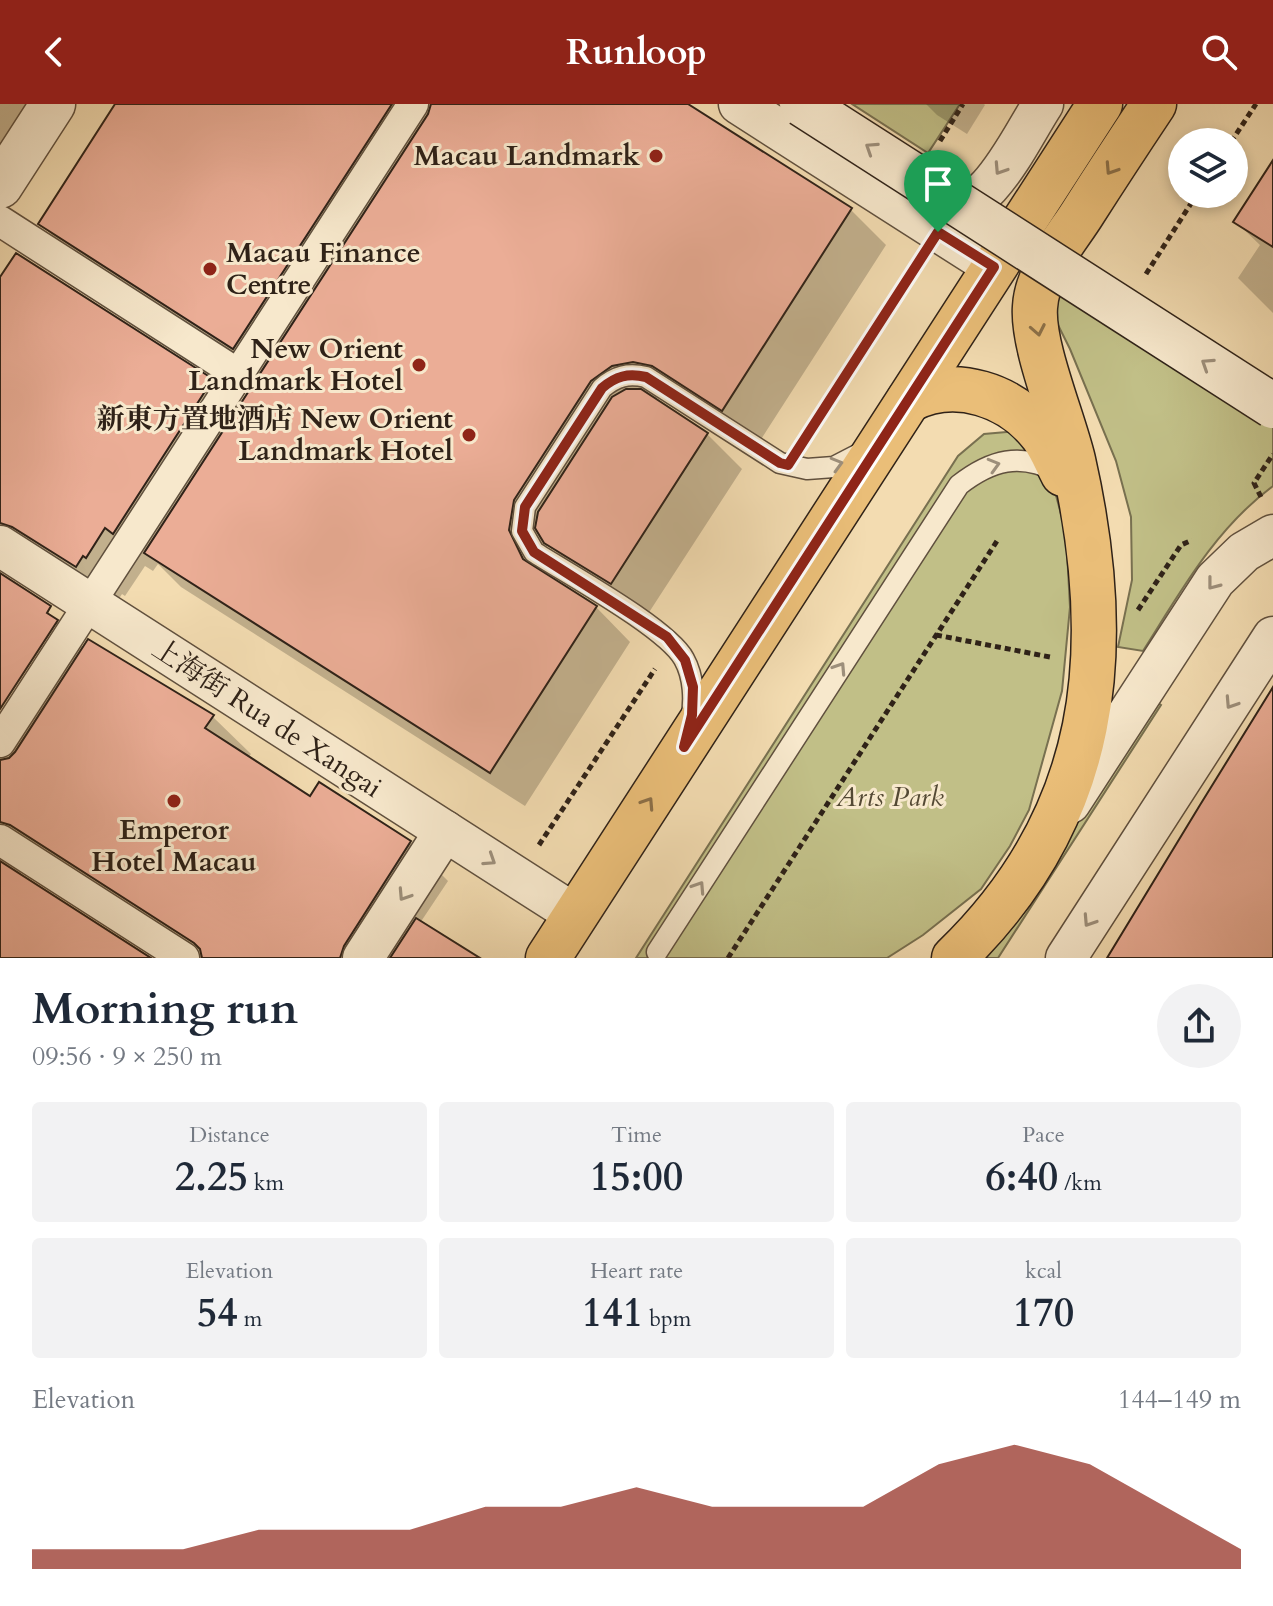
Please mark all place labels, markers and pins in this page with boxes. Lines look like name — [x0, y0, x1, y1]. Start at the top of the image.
place label: Macau Landmark — [414, 137, 641, 175]
marker: Macau Landmark — [647, 147, 665, 165]
pin — [904, 150, 972, 232]
place label: Macau Finance Centre — [226, 234, 421, 304]
marker: Macau Finance Centre — [201, 260, 219, 278]
place label: New Orient Landmark Hotel — [189, 330, 403, 400]
marker: New Orient Landmark Hotel — [410, 356, 428, 374]
place label: 新東方置地酒店 New Orient Landmark Hotel — [97, 400, 453, 470]
marker: 新東方置地酒店 New Orient Landmark Hotel — [460, 426, 478, 444]
marker: Emperor Hotel Macau — [165, 792, 183, 810]
place label: Emperor Hotel Macau — [91, 811, 257, 881]

